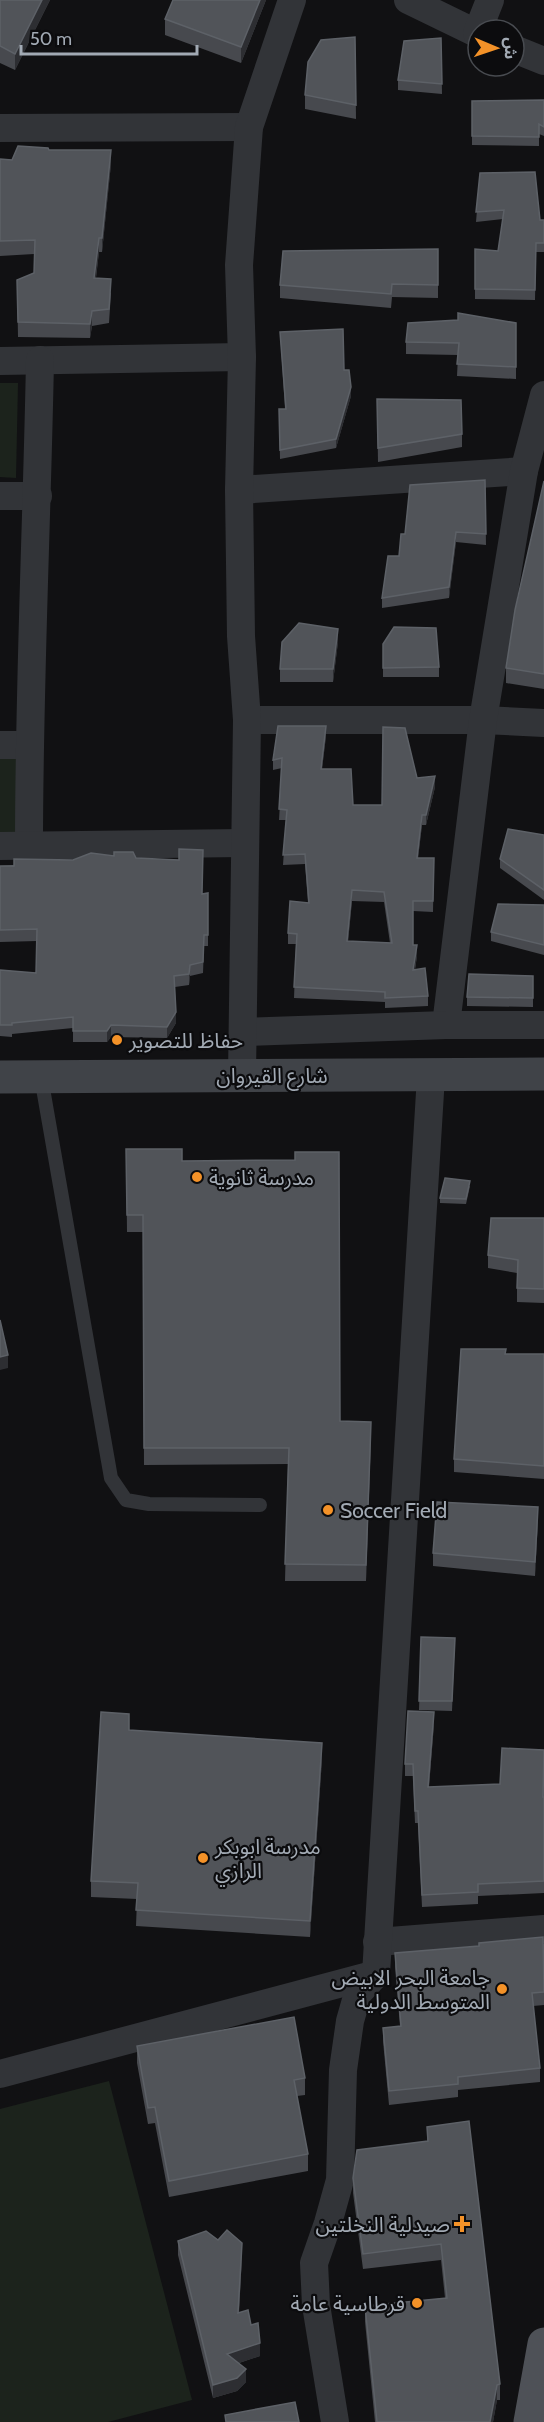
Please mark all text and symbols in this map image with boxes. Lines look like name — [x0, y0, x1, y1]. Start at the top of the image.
scale bar — [21, 18, 196, 56]
north arrow — [466, 18, 526, 78]
text: 50 m — [30, 28, 72, 50]
text: ش — [501, 37, 520, 60]
place label: حفاظ للتصوير — [128, 1028, 243, 1053]
marker: حفاظ للتصوير — [110, 1033, 124, 1047]
street label: شارع القيروان — [216, 1063, 328, 1091]
place label: مدرسة ثانوية — [209, 1165, 314, 1190]
marker: مدرسة ثانوية — [190, 1170, 204, 1184]
place label: Soccer Field — [340, 1498, 447, 1523]
marker: Soccer Field — [321, 1503, 335, 1517]
place label: مدرسة ابوبكر الرازي — [214, 1834, 321, 1886]
marker: مدرسة ابوبكر الرازي — [196, 1851, 210, 1865]
place label: جامعة البحر الابيض المتوسط الدولية — [331, 1965, 490, 2014]
marker: جامعة البحر الابيض المتوسط الدولية — [495, 1982, 509, 1996]
place label: صيدلية النخلتين — [315, 2212, 450, 2237]
marker: صيدلية النخلتين — [455, 2217, 469, 2231]
place label: قرطاسية عامة — [290, 2291, 405, 2316]
marker: قرطاسية عامة — [410, 2296, 424, 2310]

